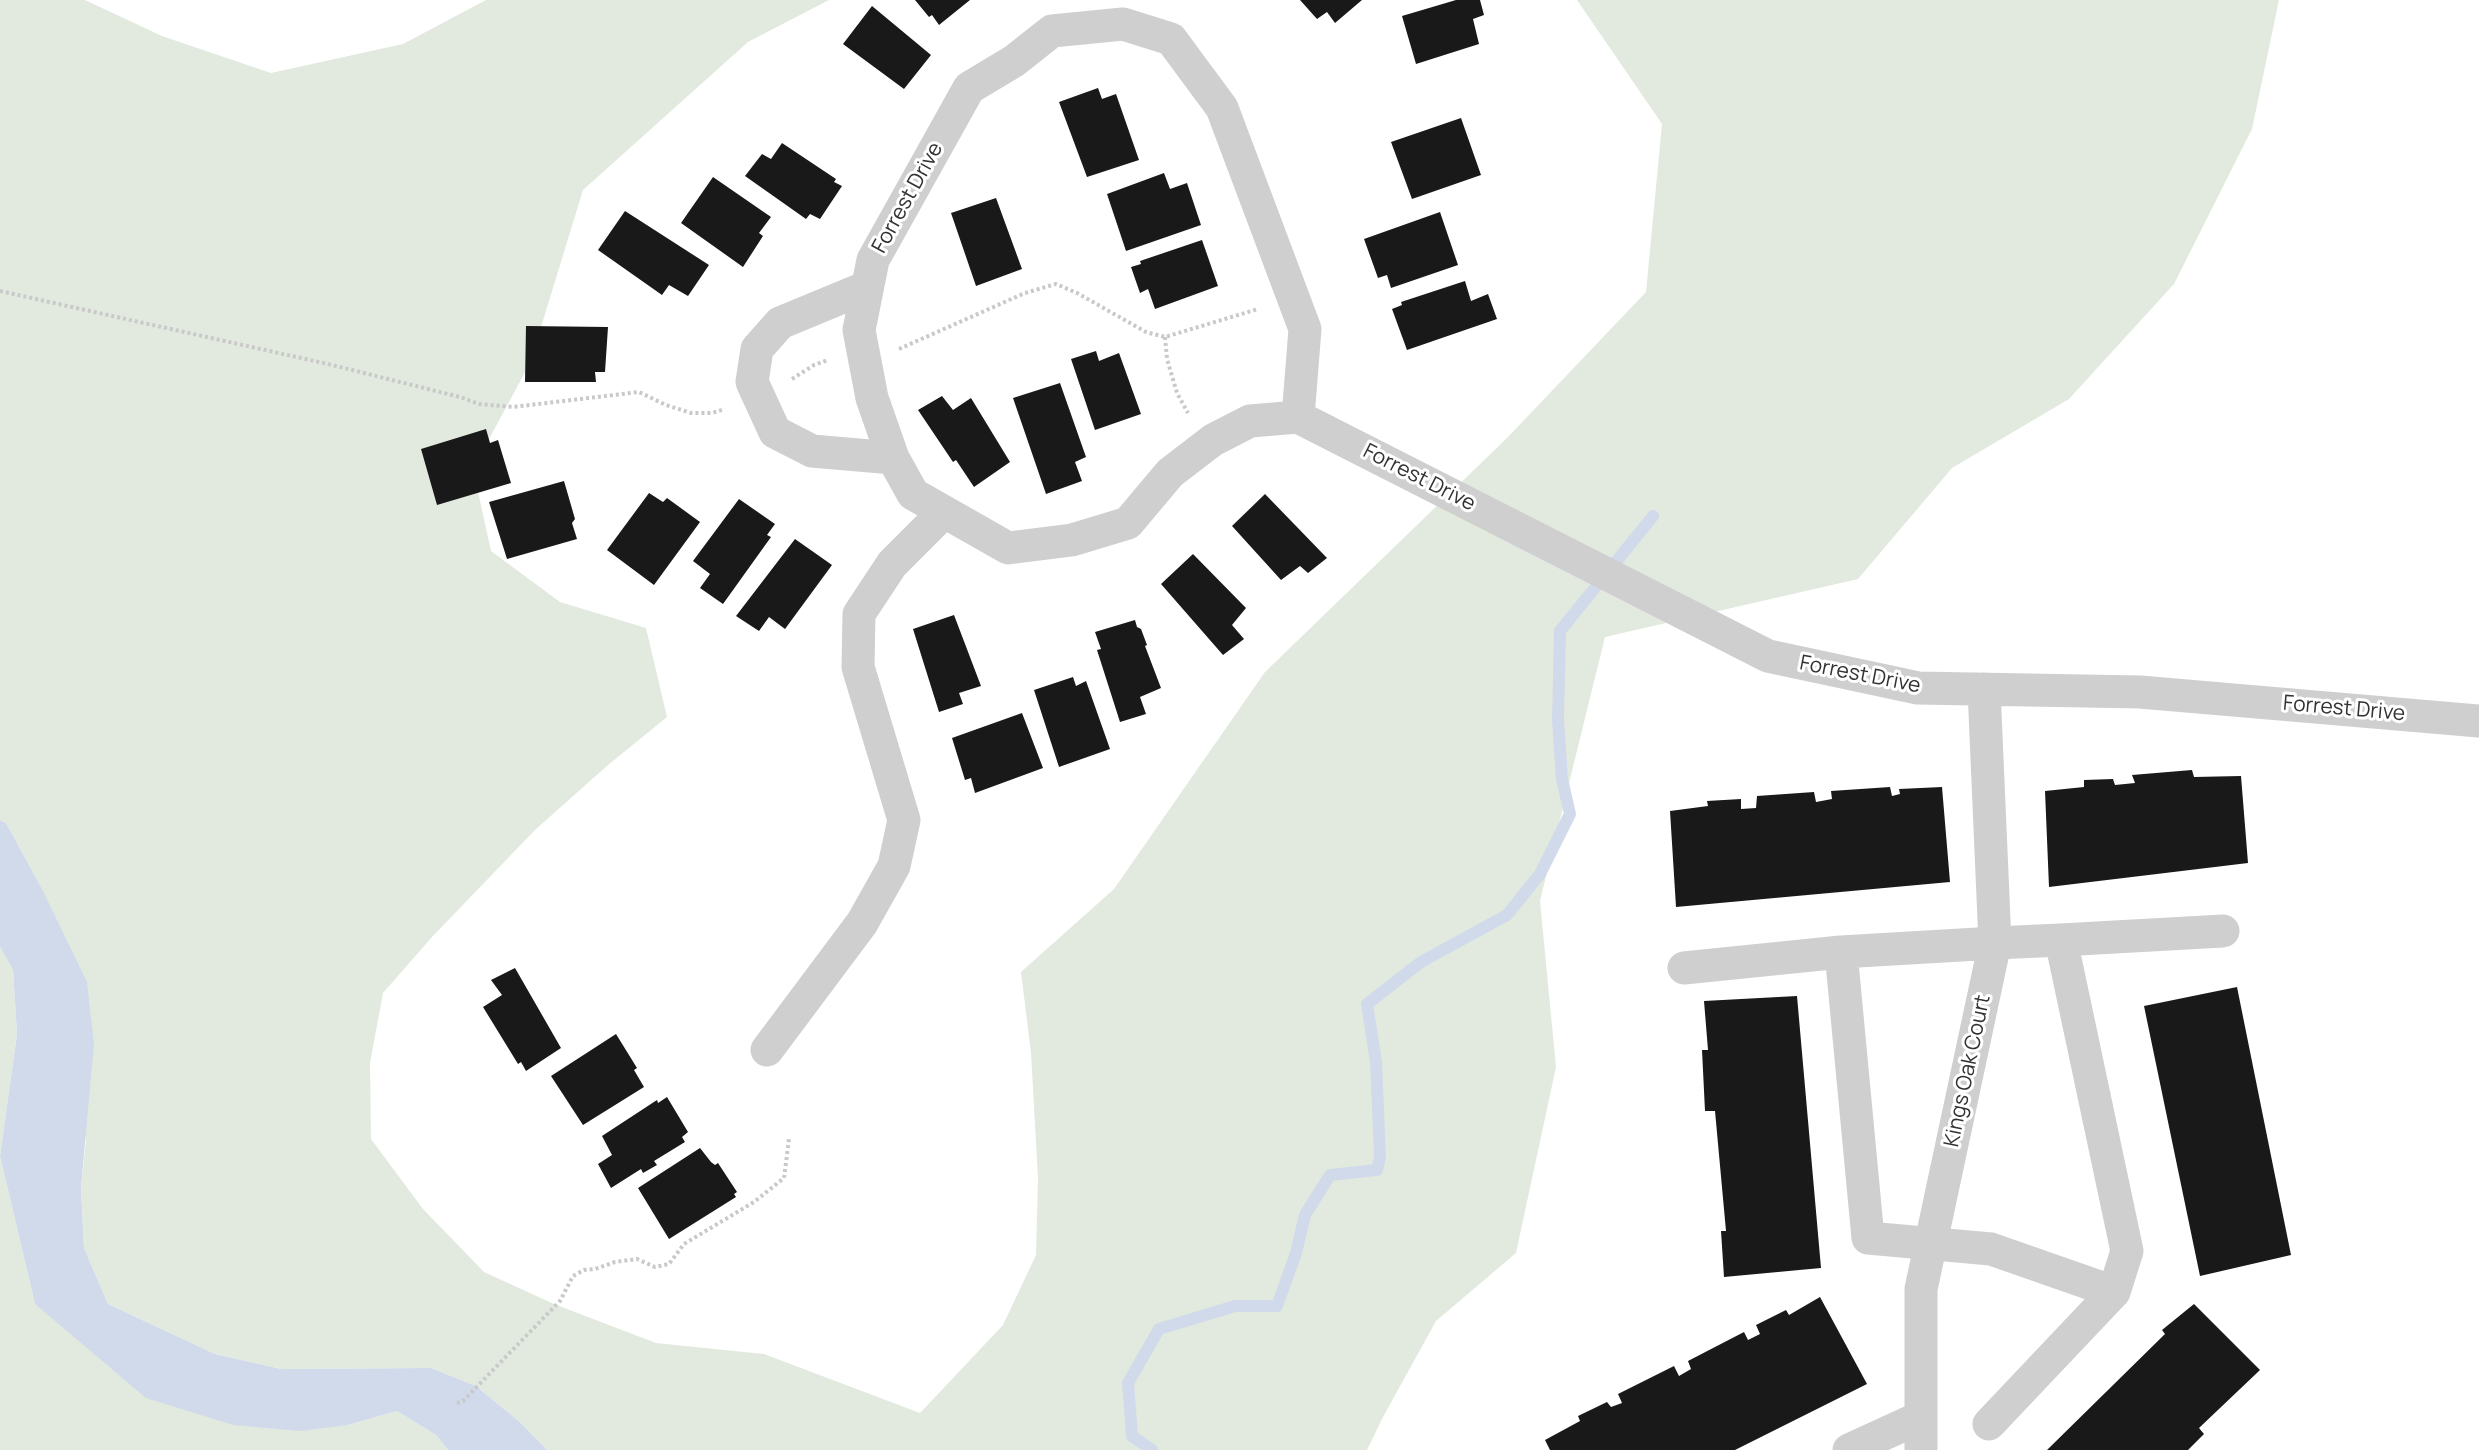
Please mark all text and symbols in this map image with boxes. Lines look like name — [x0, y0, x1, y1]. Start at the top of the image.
street label: Forrest Drive — [867, 138, 949, 258]
street label: Forrest Drive — [1359, 439, 1479, 517]
street label: Forrest Drive — [1797, 651, 1923, 699]
street label: Forrest Drive — [2282, 691, 2406, 727]
street label: Kings Oak Court — [1940, 993, 1996, 1149]

